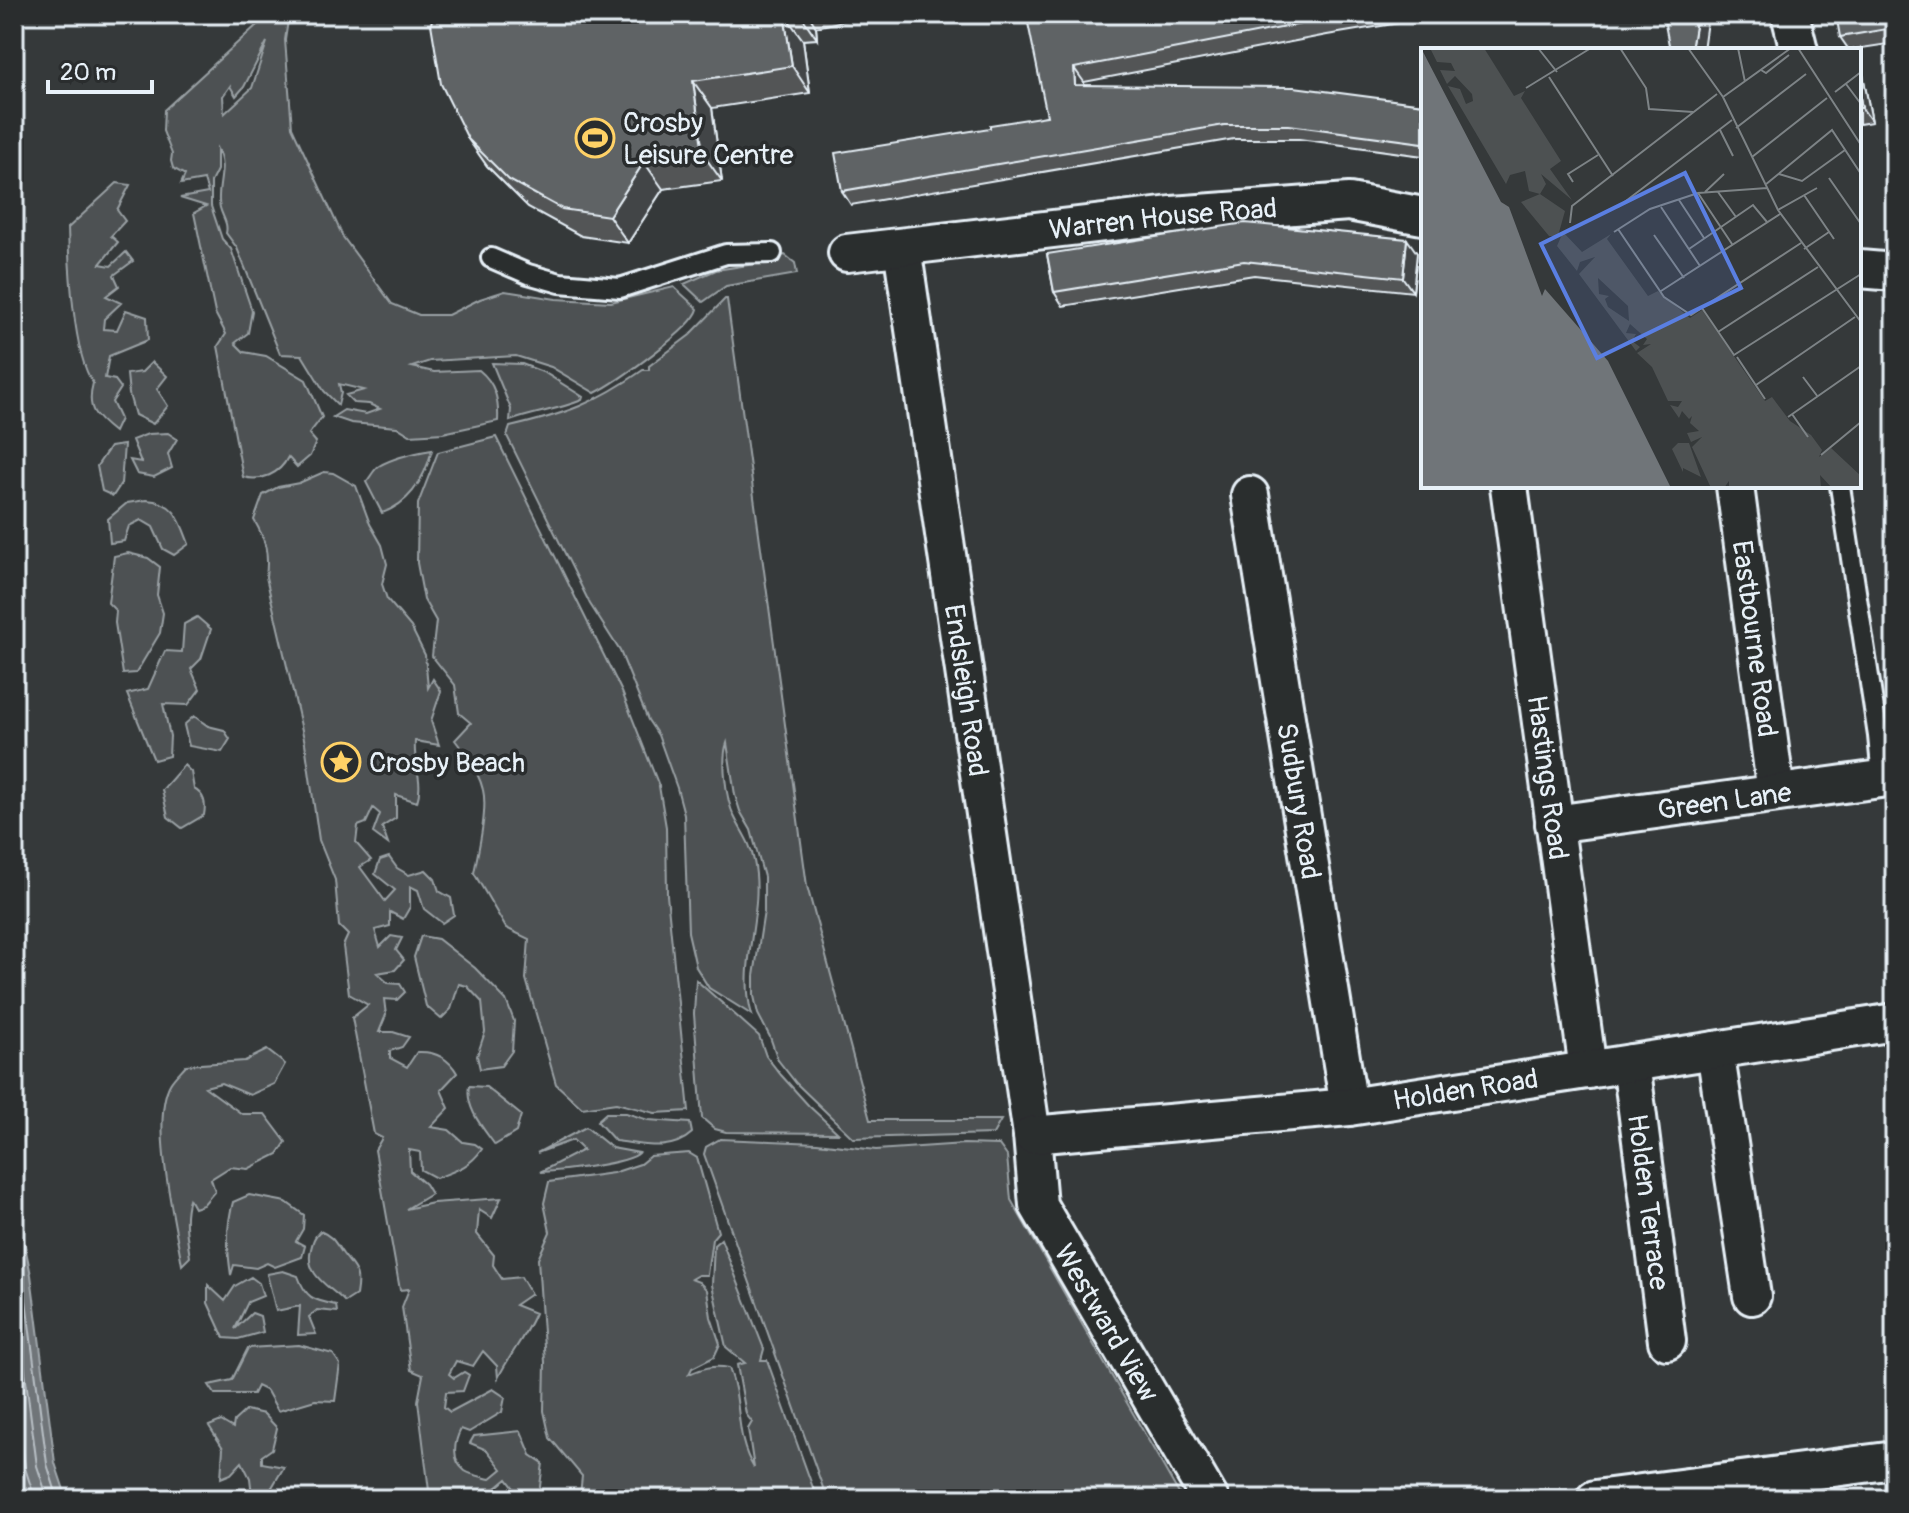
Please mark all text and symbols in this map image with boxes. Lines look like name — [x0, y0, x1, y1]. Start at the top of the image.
scale bar — [48, 44, 152, 94]
inset map — [1421, 48, 1861, 488]
text: 20 m — [60, 58, 116, 87]
place label: Crosby Leisure Centre — [623, 106, 794, 173]
sports icon: Crosby Leisure Centre — [574, 117, 616, 159]
street label: Warren House Road — [1047, 191, 1278, 248]
street label: Eastbourne Road — [1723, 538, 1784, 739]
street label: Endsleigh Road — [936, 602, 995, 779]
street label: Hastings Road — [1518, 693, 1575, 862]
street label: Sudbury Road — [1268, 720, 1328, 882]
place icon: Crosby Beach — [320, 741, 362, 783]
place label: Crosby Beach — [369, 746, 525, 781]
street label: Green Lane — [1655, 775, 1794, 829]
street label: Holden Road — [1390, 1062, 1541, 1119]
street label: Holden Terrace — [1619, 1112, 1676, 1292]
street label: Westward View — [1046, 1238, 1165, 1409]

